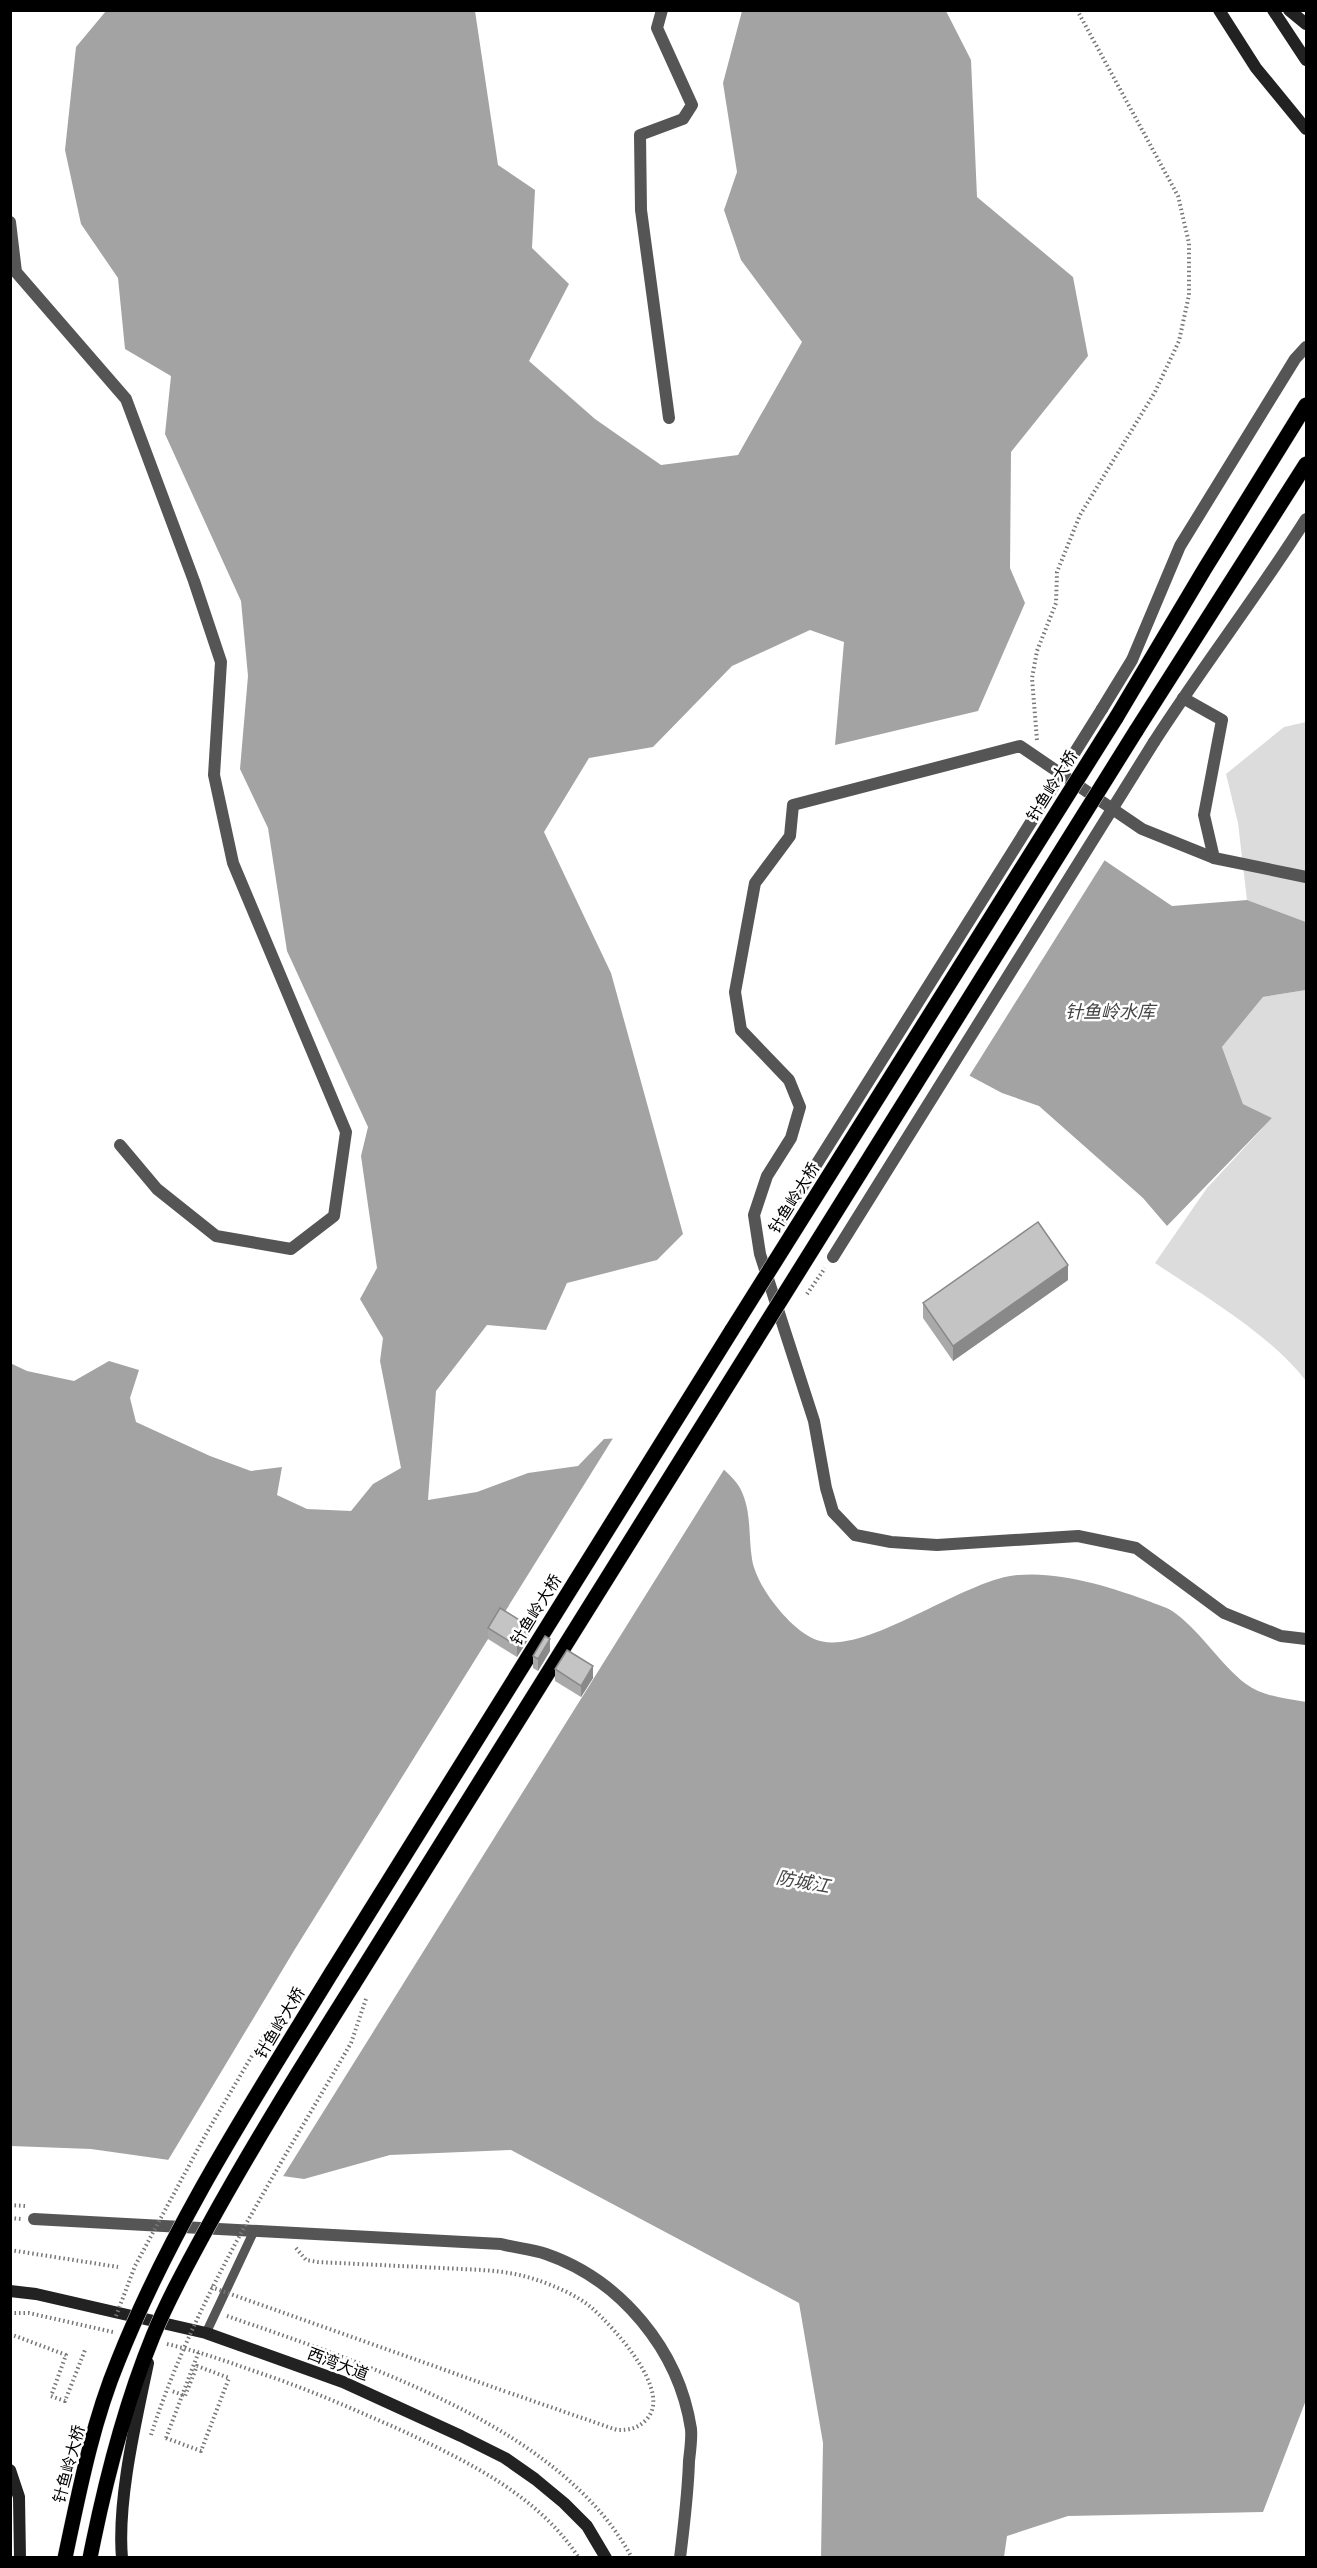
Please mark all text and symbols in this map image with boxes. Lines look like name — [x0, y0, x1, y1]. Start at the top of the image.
street label: 针鱼岭大桥 — [1023, 747, 1081, 825]
water label: 针鱼岭水库 — [1065, 1001, 1158, 1023]
street label: 针鱼岭大桥 — [765, 1159, 823, 1237]
street label: 针鱼岭大桥 — [507, 1571, 565, 1649]
water label: 防城江 — [775, 1866, 833, 1898]
street label: 针鱼岭大桥 — [251, 1984, 309, 2062]
street label: 西湾大道 — [305, 2344, 371, 2384]
street label: 针鱼岭大桥 — [49, 2423, 89, 2505]

